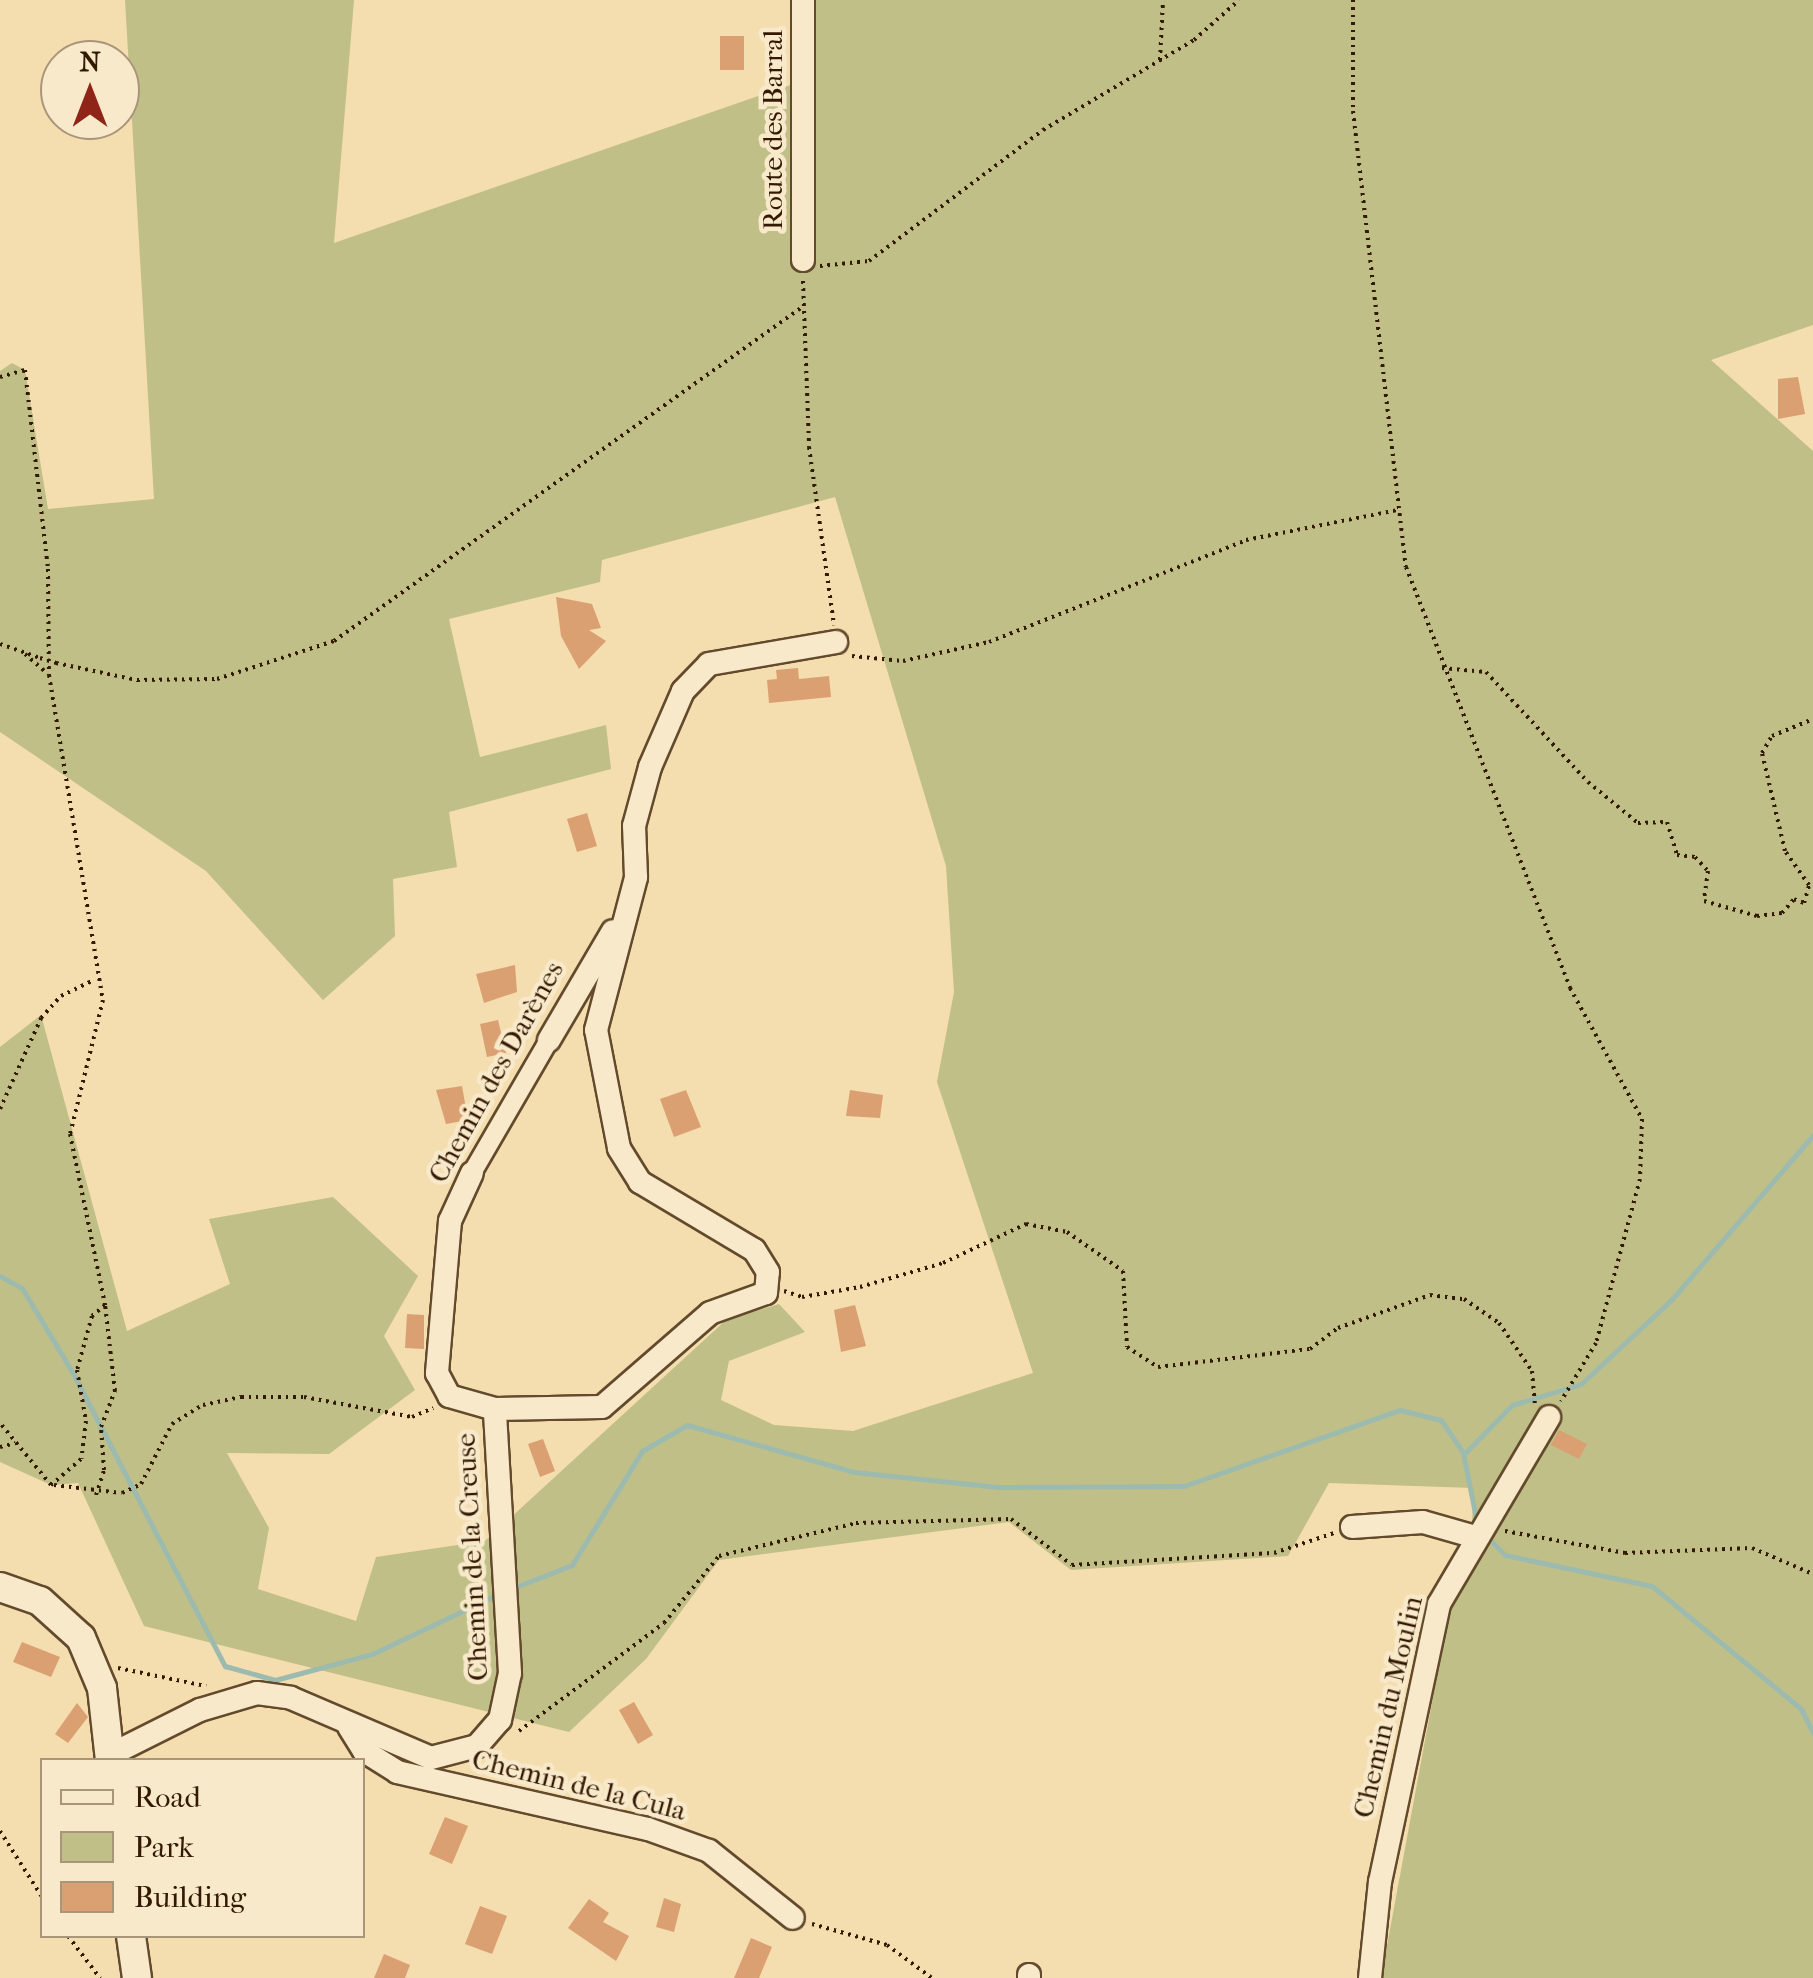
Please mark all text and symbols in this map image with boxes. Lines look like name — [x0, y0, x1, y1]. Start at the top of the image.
street label: Route des Barral — [756, 30, 790, 230]
north arrow — [40, 40, 140, 140]
text: N — [79, 45, 101, 78]
street label: Chemin des Darènes — [421, 956, 571, 1188]
street label: Chemin de la Creuse — [449, 1432, 495, 1682]
street label: Chemin du Moulin — [1346, 1593, 1430, 1821]
street label: Chemin de la Cula — [469, 1742, 689, 1828]
legend — [40, 1758, 365, 1938]
text: Road — [134, 1780, 201, 1815]
text: Park — [134, 1830, 194, 1865]
text: Building — [134, 1880, 246, 1915]

